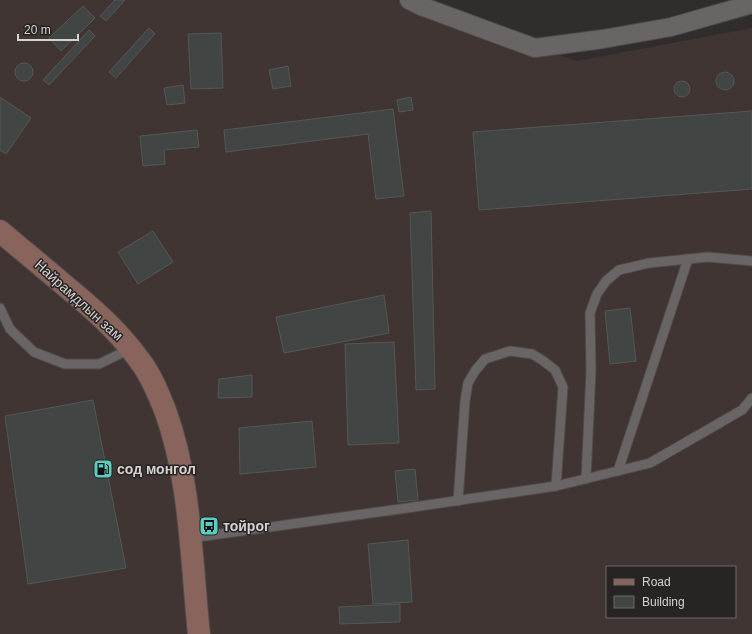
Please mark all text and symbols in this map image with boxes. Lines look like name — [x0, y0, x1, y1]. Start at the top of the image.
scale bar — [18, 16, 78, 42]
text: 20 m — [24, 23, 51, 37]
street label: Найрамдлын зам — [32, 256, 126, 344]
fuel station icon: сод монгол — [92, 458, 114, 480]
place label: сод монгол — [117, 461, 196, 477]
bus stop icon: тойрог — [198, 515, 220, 537]
place label: тойрог — [223, 518, 270, 534]
legend — [606, 566, 736, 618]
text: Road — [642, 575, 671, 589]
text: Building — [642, 595, 685, 609]

